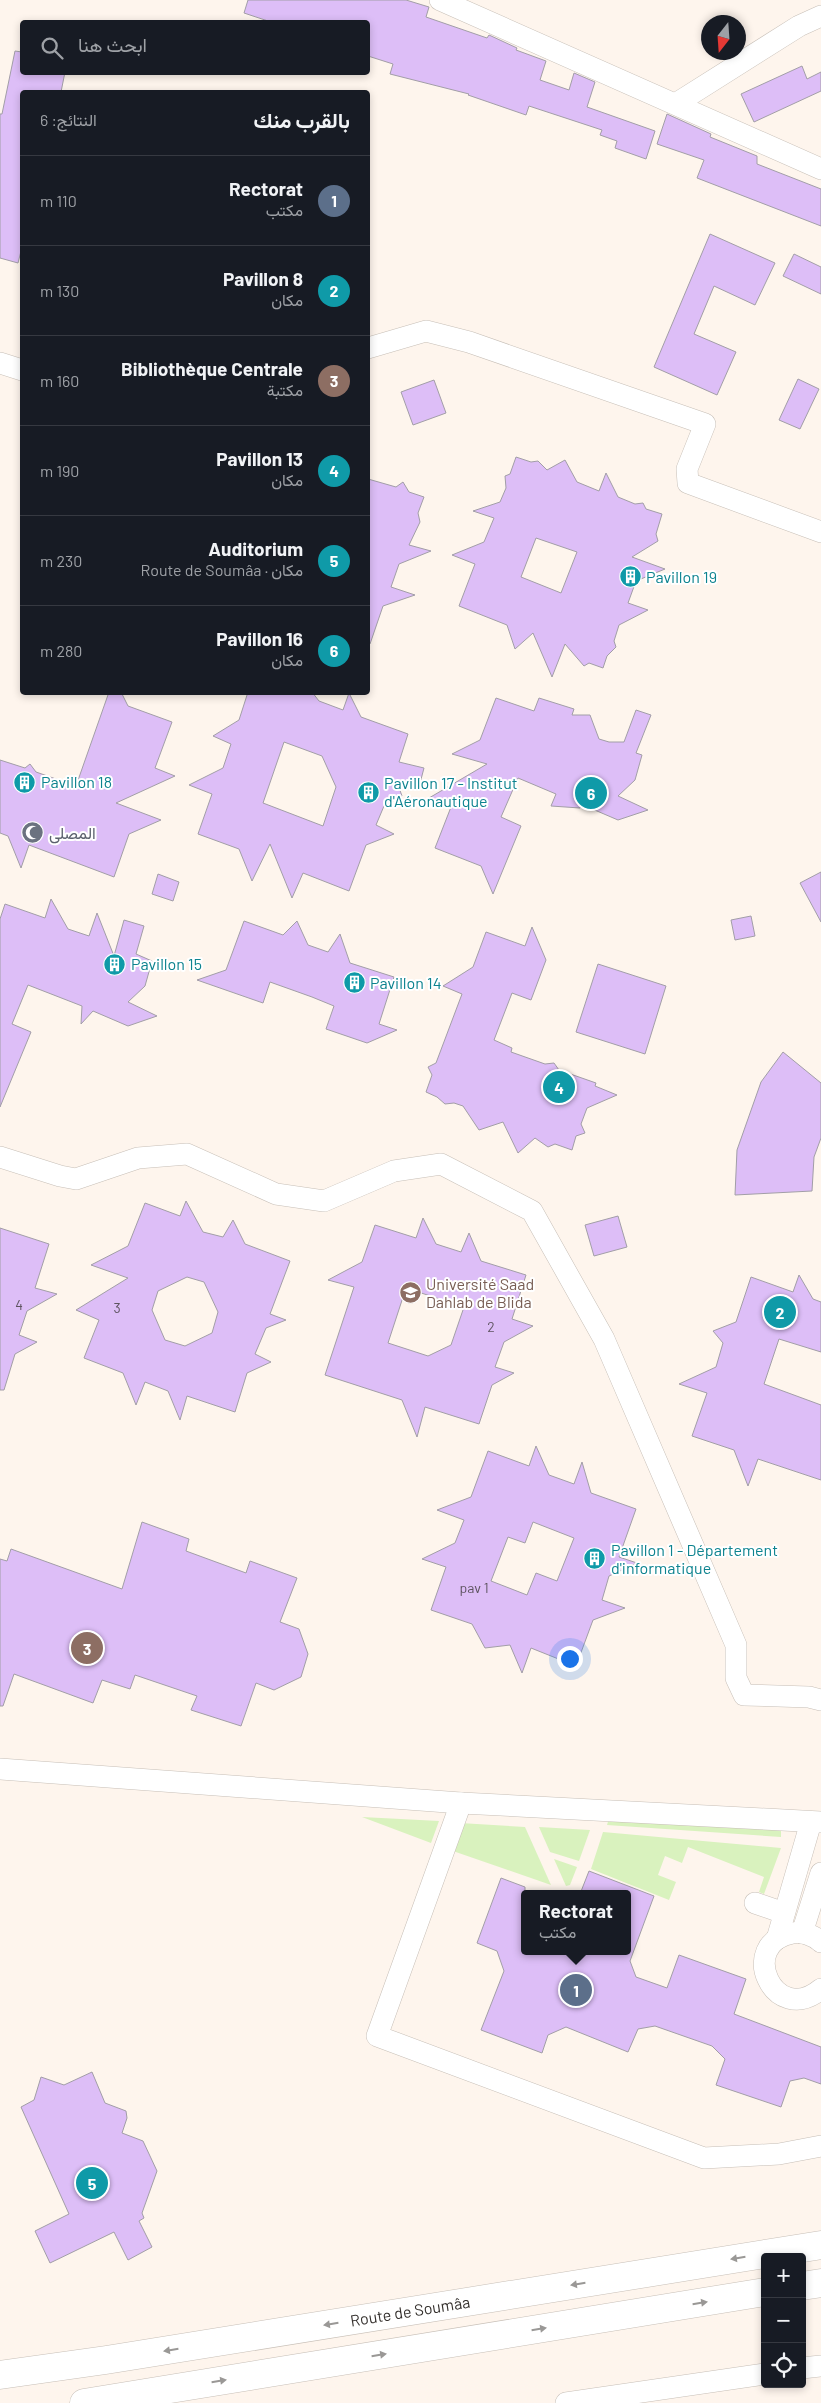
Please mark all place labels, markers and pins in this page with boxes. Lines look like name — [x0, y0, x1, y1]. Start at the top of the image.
building icon: Pavillon 19 — [618, 565, 642, 589]
place label: Pavillon 19 — [646, 567, 717, 586]
building icon: Pavillon 18 — [13, 770, 37, 794]
place label: Pavillon 18 — [41, 772, 112, 791]
place label: Pavillon 17 - Institut d'Aéronautique — [384, 773, 518, 810]
pin: 6 — [575, 774, 607, 812]
building icon: Pavillon 17 - Institut d'Aéronautique — [356, 780, 380, 804]
mosque icon: المصلى — [21, 821, 45, 845]
place label: المصلى — [49, 823, 96, 844]
building icon: Pavillon 15 — [103, 952, 127, 976]
place label: Pavillon 15 — [131, 954, 202, 973]
building icon: Pavillon 14 — [342, 971, 366, 995]
place label: Pavillon 14 — [370, 973, 442, 992]
pin: 4 — [543, 1068, 575, 1106]
place label: Université Saad Dahlab de Blida — [426, 1274, 534, 1311]
school or university icon: Université Saad Dahlab de Blida — [398, 1281, 422, 1305]
pin: 2 — [764, 1293, 796, 1331]
place label: Pavillon 1 - Département d'informatique — [611, 1540, 778, 1577]
building icon: Pavillon 1 - Département d'informatique — [583, 1547, 607, 1571]
pin: 3 — [71, 1629, 103, 1667]
pin: 1 — [560, 1971, 592, 2009]
pin: 5 — [76, 2164, 108, 2202]

